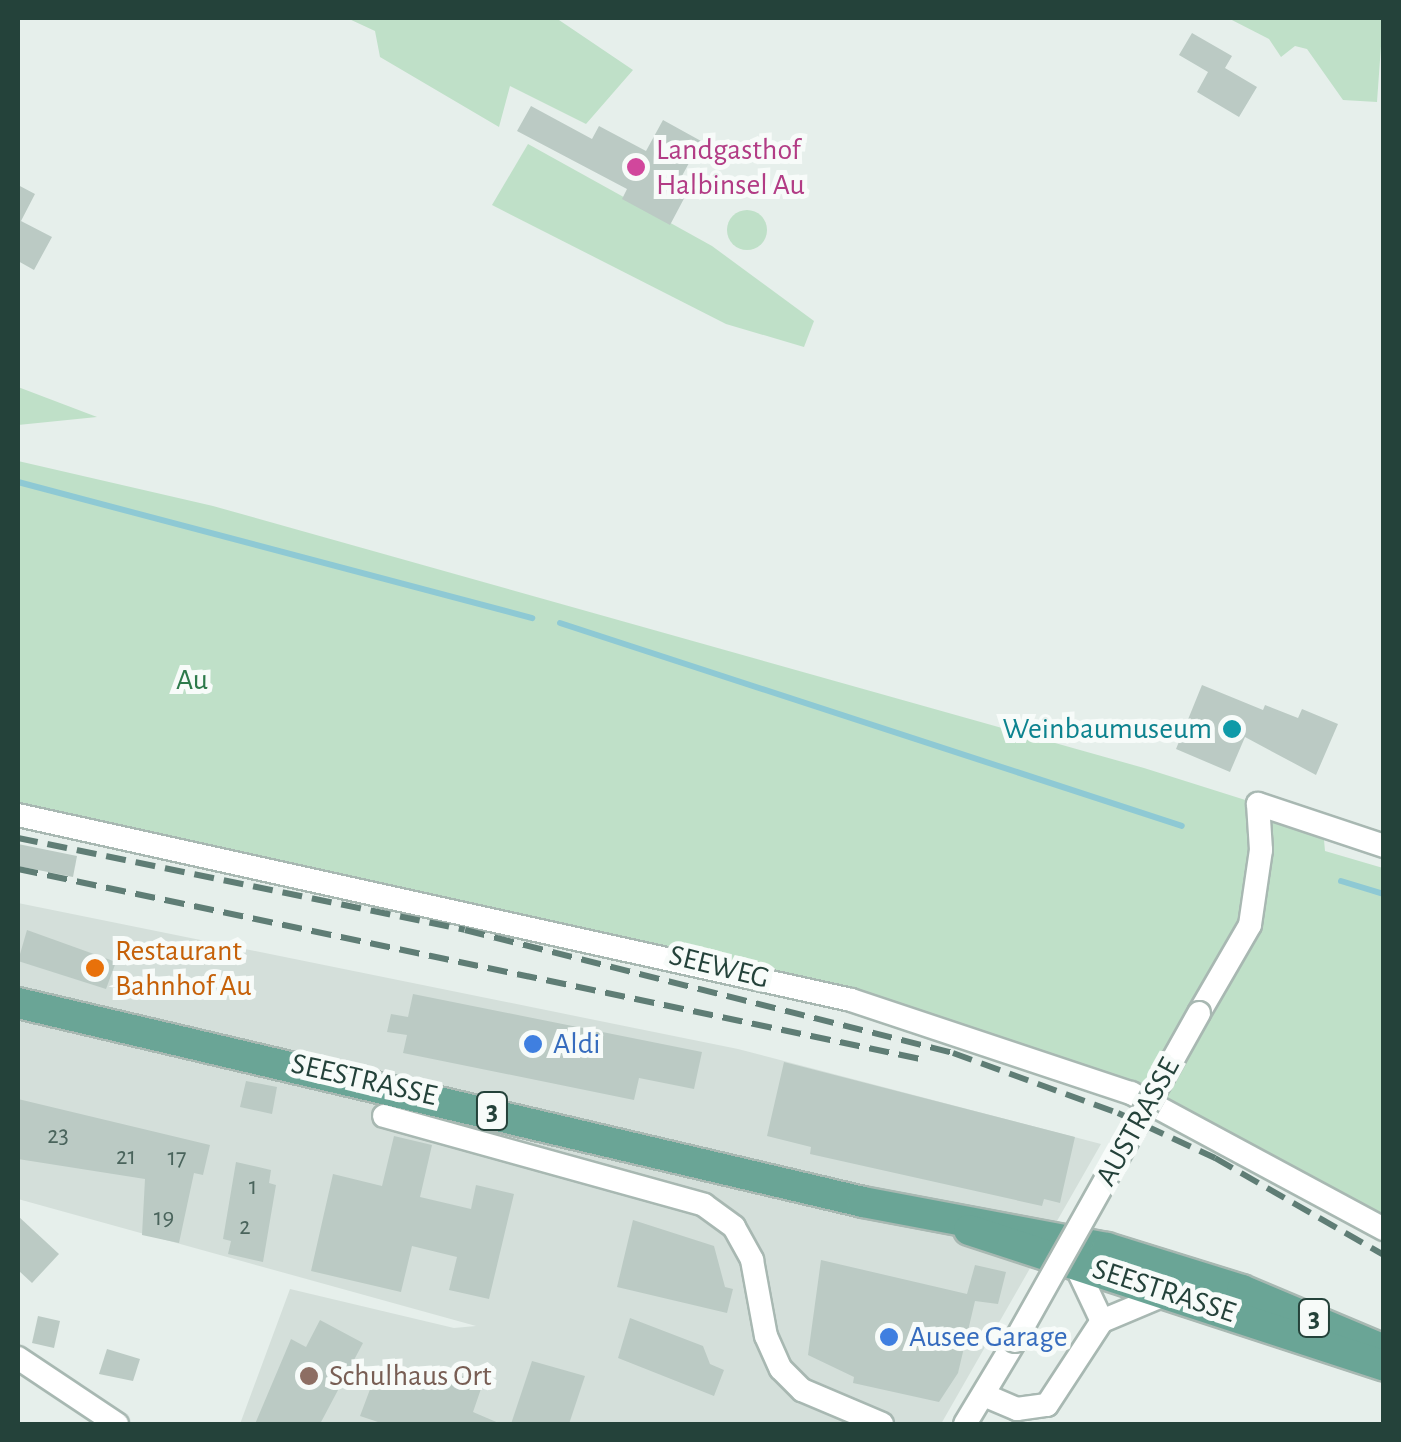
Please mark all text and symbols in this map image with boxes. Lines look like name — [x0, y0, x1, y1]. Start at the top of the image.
place label: Landgasthof Halbinsel Au — [656, 132, 805, 202]
marker: Landgasthof Halbinsel Au — [625, 156, 647, 178]
park label: Au — [176, 662, 208, 698]
place label: Weinbaumuseum — [1002, 711, 1212, 747]
marker: Weinbaumuseum — [1221, 718, 1243, 740]
place label: Restaurant Bahnhof Au — [115, 933, 252, 1004]
street label: SEEWEG — [665, 937, 773, 997]
marker: Restaurant Bahnhof Au — [84, 957, 106, 979]
place label: Aldi — [553, 1026, 601, 1062]
marker: Aldi — [522, 1033, 544, 1055]
street label: SEESTRASSE — [288, 1046, 440, 1114]
street label: AUSTRASSE — [1088, 1052, 1188, 1192]
road number: 3 — [474, 1088, 510, 1134]
house number: 23 — [47, 1121, 69, 1151]
house number: 21 — [116, 1142, 136, 1172]
house number: 17 — [167, 1143, 187, 1173]
house number: 1 — [249, 1172, 257, 1202]
house number: 19 — [154, 1203, 174, 1233]
house number: 2 — [239, 1212, 251, 1242]
street label: SEESTRASSE — [1088, 1251, 1240, 1331]
road number: 3 — [1296, 1295, 1332, 1341]
place label: Ausee Garage — [909, 1319, 1068, 1355]
marker: Ausee Garage — [878, 1326, 900, 1348]
place label: Schulhaus Ort — [329, 1358, 492, 1394]
marker: Schulhaus Ort — [298, 1365, 320, 1387]

